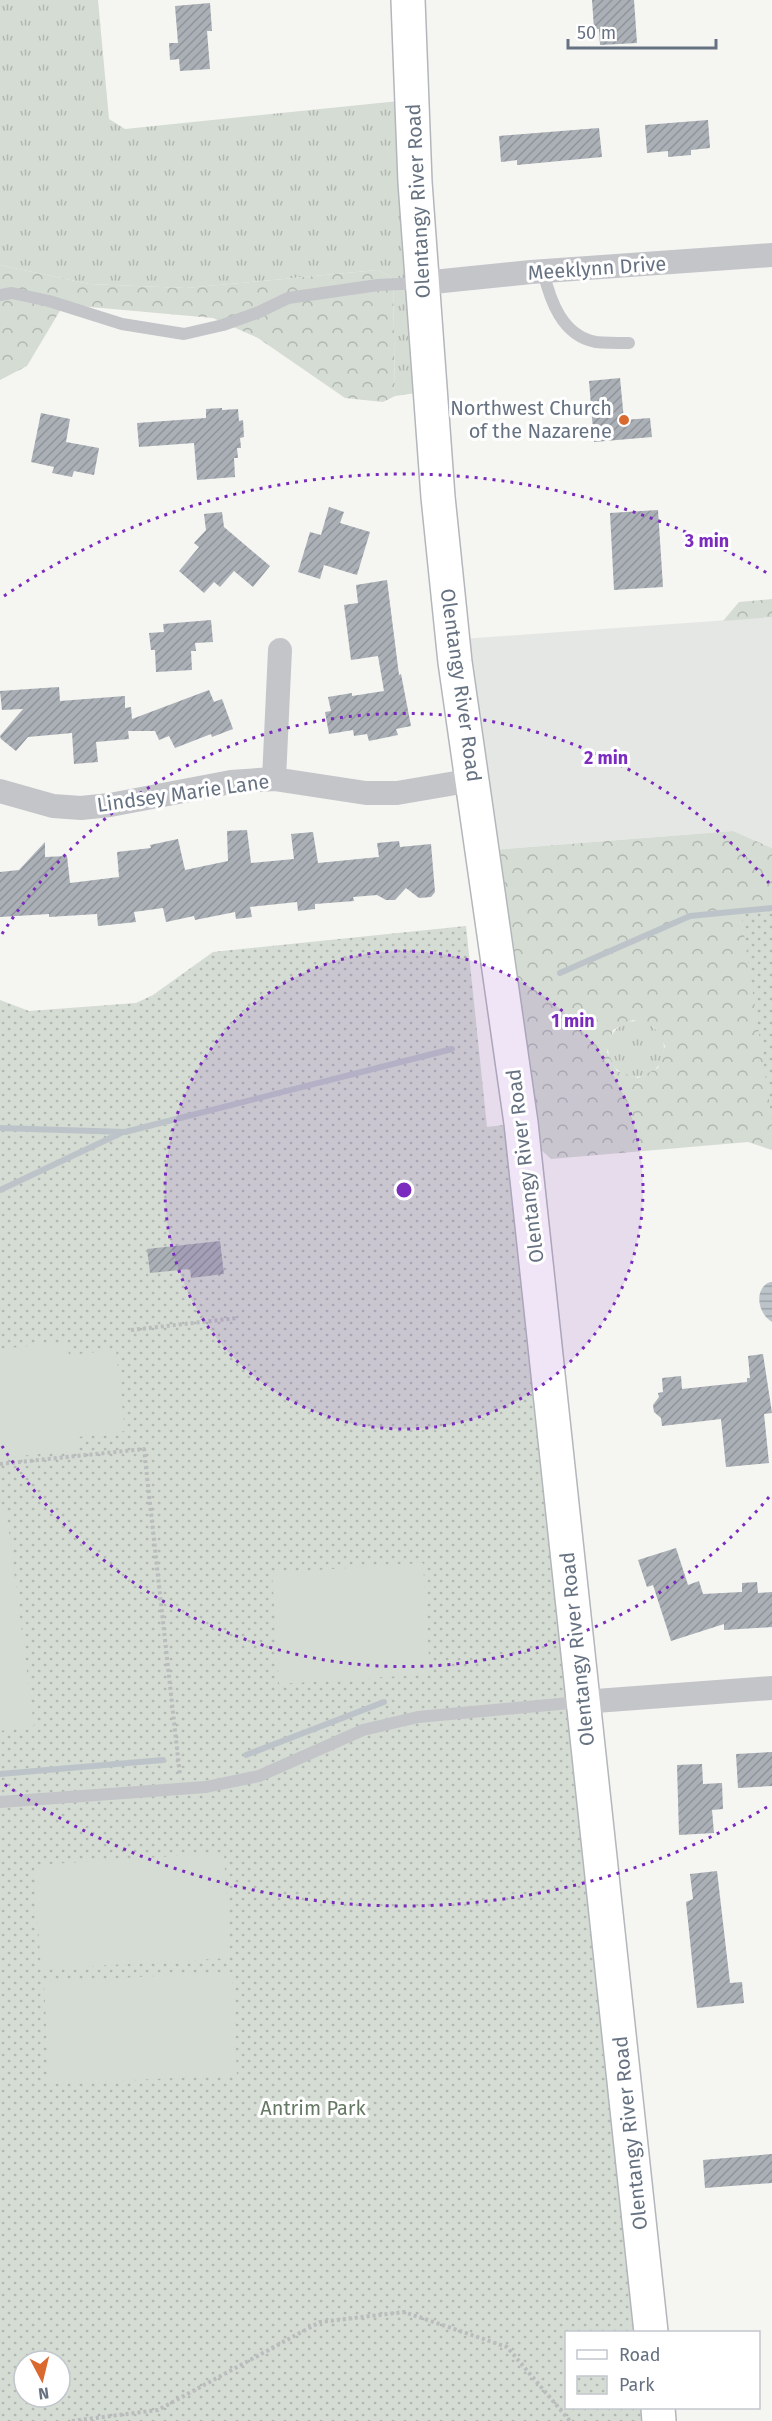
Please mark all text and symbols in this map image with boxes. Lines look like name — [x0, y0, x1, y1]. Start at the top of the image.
scale bar — [568, 12, 716, 50]
text: 50 m — [577, 22, 616, 44]
street label: Olentangy River Road — [401, 103, 435, 299]
street label: Meeklynn Drive — [527, 251, 667, 285]
place label: Northwest Church of the Nazarene — [450, 396, 612, 443]
marker: Northwest Church of the Nazarene — [617, 413, 631, 427]
text: 3 min — [684, 530, 729, 552]
street label: Olentangy River Road — [436, 587, 486, 783]
text: 2 min — [584, 747, 628, 769]
street label: Lindsey Marie Lane — [95, 769, 271, 817]
text: 1 min — [551, 1010, 595, 1032]
street label: Olentangy River Road — [501, 1068, 549, 1264]
centre of rings — [394, 1180, 414, 1200]
street label: Olentangy River Road — [555, 1551, 599, 1747]
street label: Olentangy River Road — [608, 2035, 652, 2231]
park label: Antrim Park — [260, 2096, 367, 2120]
legend — [565, 2331, 760, 2409]
text: Road — [619, 2344, 661, 2366]
north arrow — [12, 2349, 72, 2409]
text: Park — [619, 2374, 655, 2396]
text: N — [37, 2383, 50, 2403]

